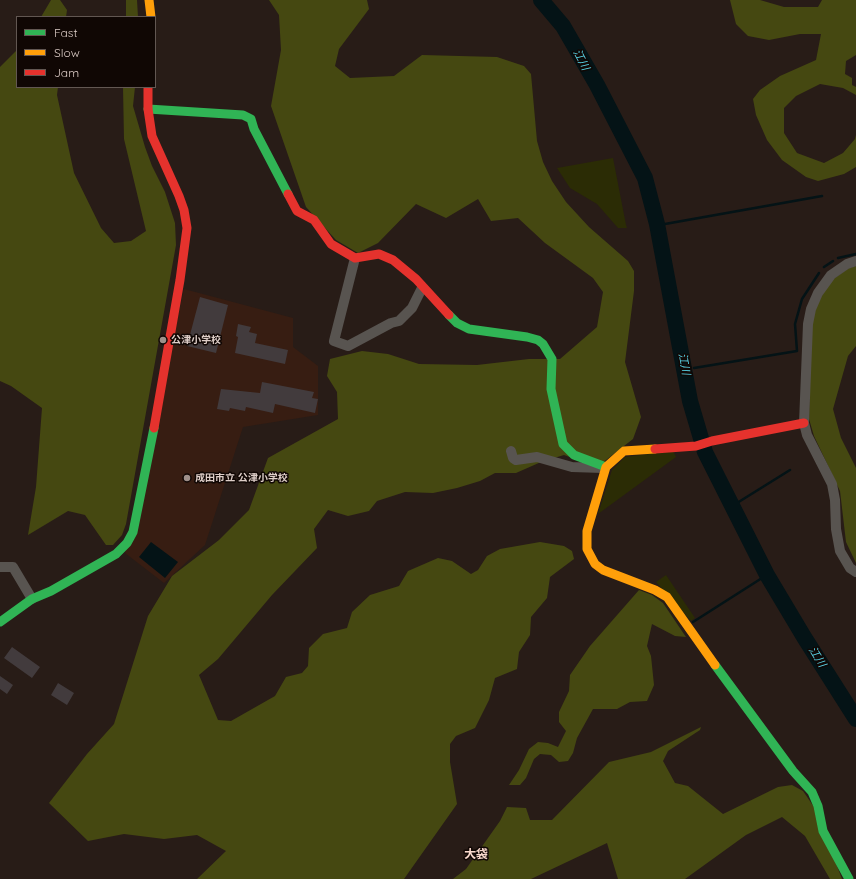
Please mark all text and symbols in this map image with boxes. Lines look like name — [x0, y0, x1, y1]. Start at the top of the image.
legend — [16, 16, 156, 88]
text: Fast — [54, 25, 78, 40]
text: Slow — [54, 45, 80, 60]
water label: 江川 — [570, 47, 592, 73]
text: Jam — [54, 65, 79, 80]
place label: 公津小学校 — [171, 334, 221, 346]
marker: 公津小学校 — [158, 335, 168, 345]
water label: 江川 — [675, 352, 693, 376]
place label: 成田市立 公津小学校 — [195, 472, 288, 484]
marker: 成田市立 公津小学校 — [182, 473, 192, 483]
water label: 江川 — [806, 644, 828, 670]
district label: 大袋 — [464, 847, 488, 861]

